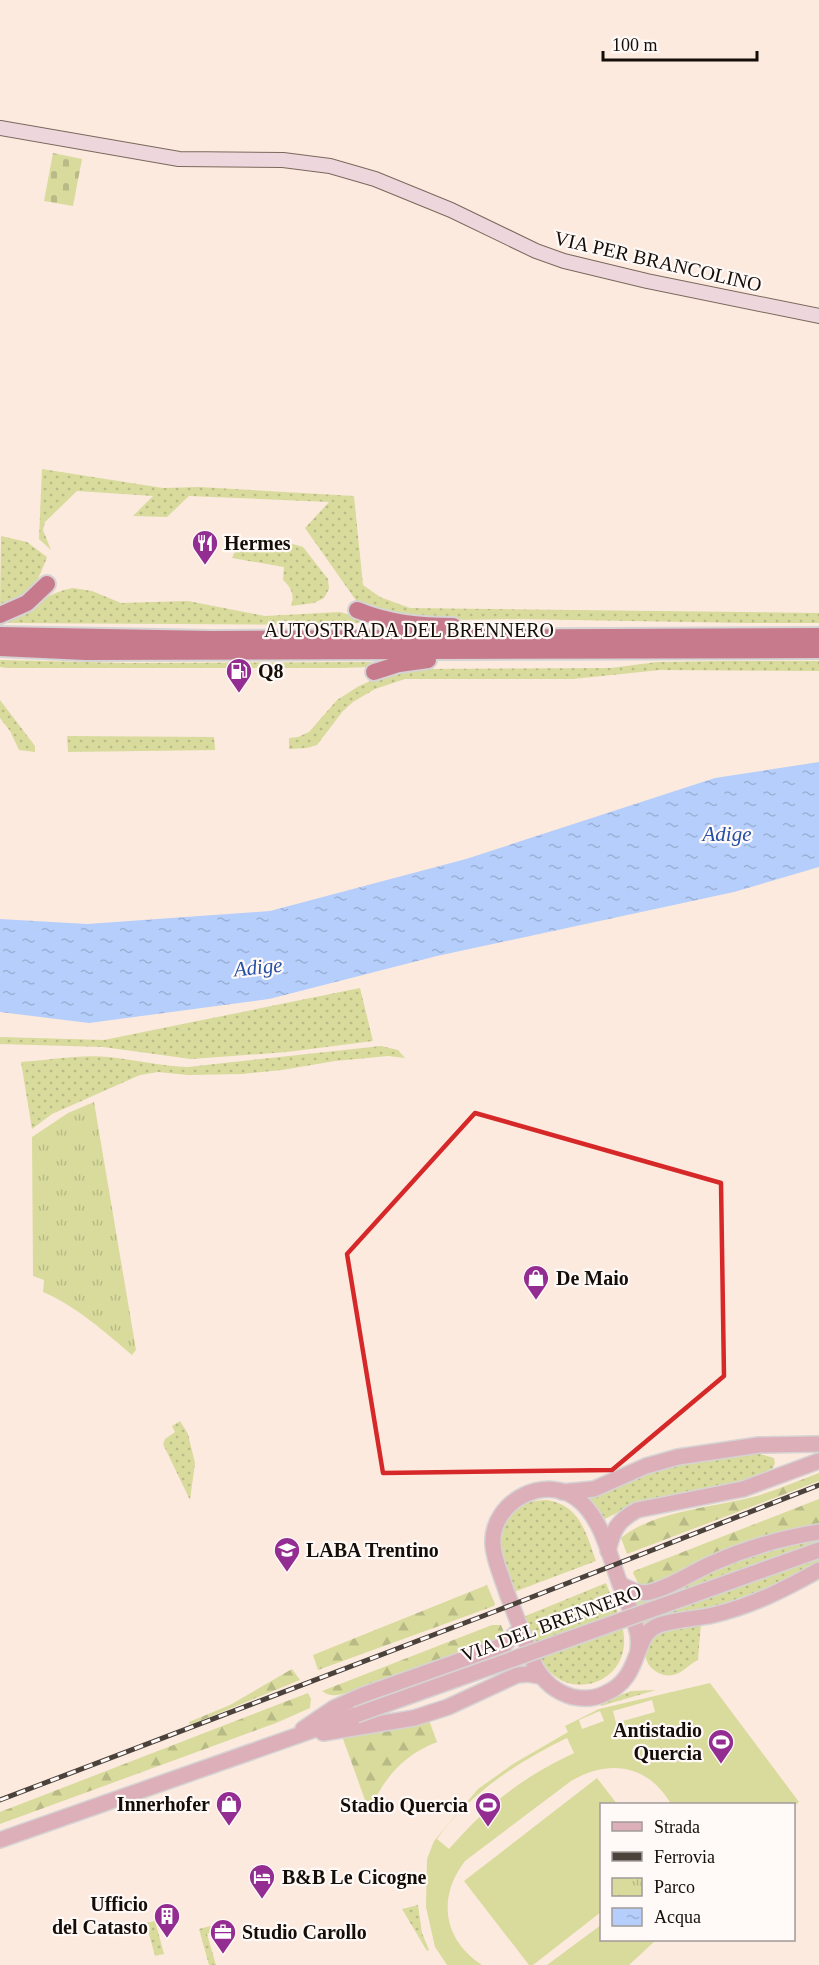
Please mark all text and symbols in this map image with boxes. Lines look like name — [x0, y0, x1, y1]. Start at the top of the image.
scale bar — [603, 24, 758, 62]
text: 100 m — [612, 35, 658, 55]
street label: VIA PER BRANCOLINO — [552, 226, 764, 296]
restaurant icon: Hermes — [190, 528, 220, 566]
place label: Hermes — [224, 532, 291, 554]
street label: AUTOSTRADA DEL BRENNERO — [264, 619, 554, 641]
fuel station icon: Q8 — [224, 656, 254, 694]
place label: Q8 — [258, 660, 284, 682]
water label: Adige — [701, 822, 751, 846]
water label: Adige — [230, 953, 284, 982]
shop icon: De Maio — [521, 1263, 551, 1301]
place label: De Maio — [556, 1267, 629, 1289]
school or university icon: LABA Trentino — [272, 1535, 302, 1573]
place label: LABA Trentino — [306, 1539, 439, 1561]
street label: VIA DEL BRENNERO — [458, 1580, 644, 1666]
place label: Antistadio Quercia — [613, 1719, 702, 1764]
sports icon: Antistadio Quercia — [706, 1727, 736, 1765]
shop icon: Innerhofer — [214, 1789, 244, 1827]
sports icon: Stadio Quercia — [473, 1790, 503, 1828]
place label: Innerhofer — [117, 1793, 210, 1815]
place label: Stadio Quercia — [340, 1794, 468, 1816]
legend — [600, 1803, 795, 1941]
text: Strada — [654, 1817, 700, 1837]
text: Ferrovia — [654, 1847, 715, 1867]
hotel icon: B&B Le Cicogne — [247, 1862, 277, 1900]
place label: B&B Le Cicogne — [282, 1866, 427, 1889]
text: Parco — [654, 1877, 695, 1897]
place label: Ufficio del Catasto — [52, 1893, 148, 1938]
building icon: Ufficio del Catasto — [152, 1901, 182, 1939]
text: Acqua — [654, 1907, 701, 1927]
office icon: Studio Carollo — [208, 1917, 238, 1955]
place label: Studio Carollo — [242, 1921, 367, 1943]

